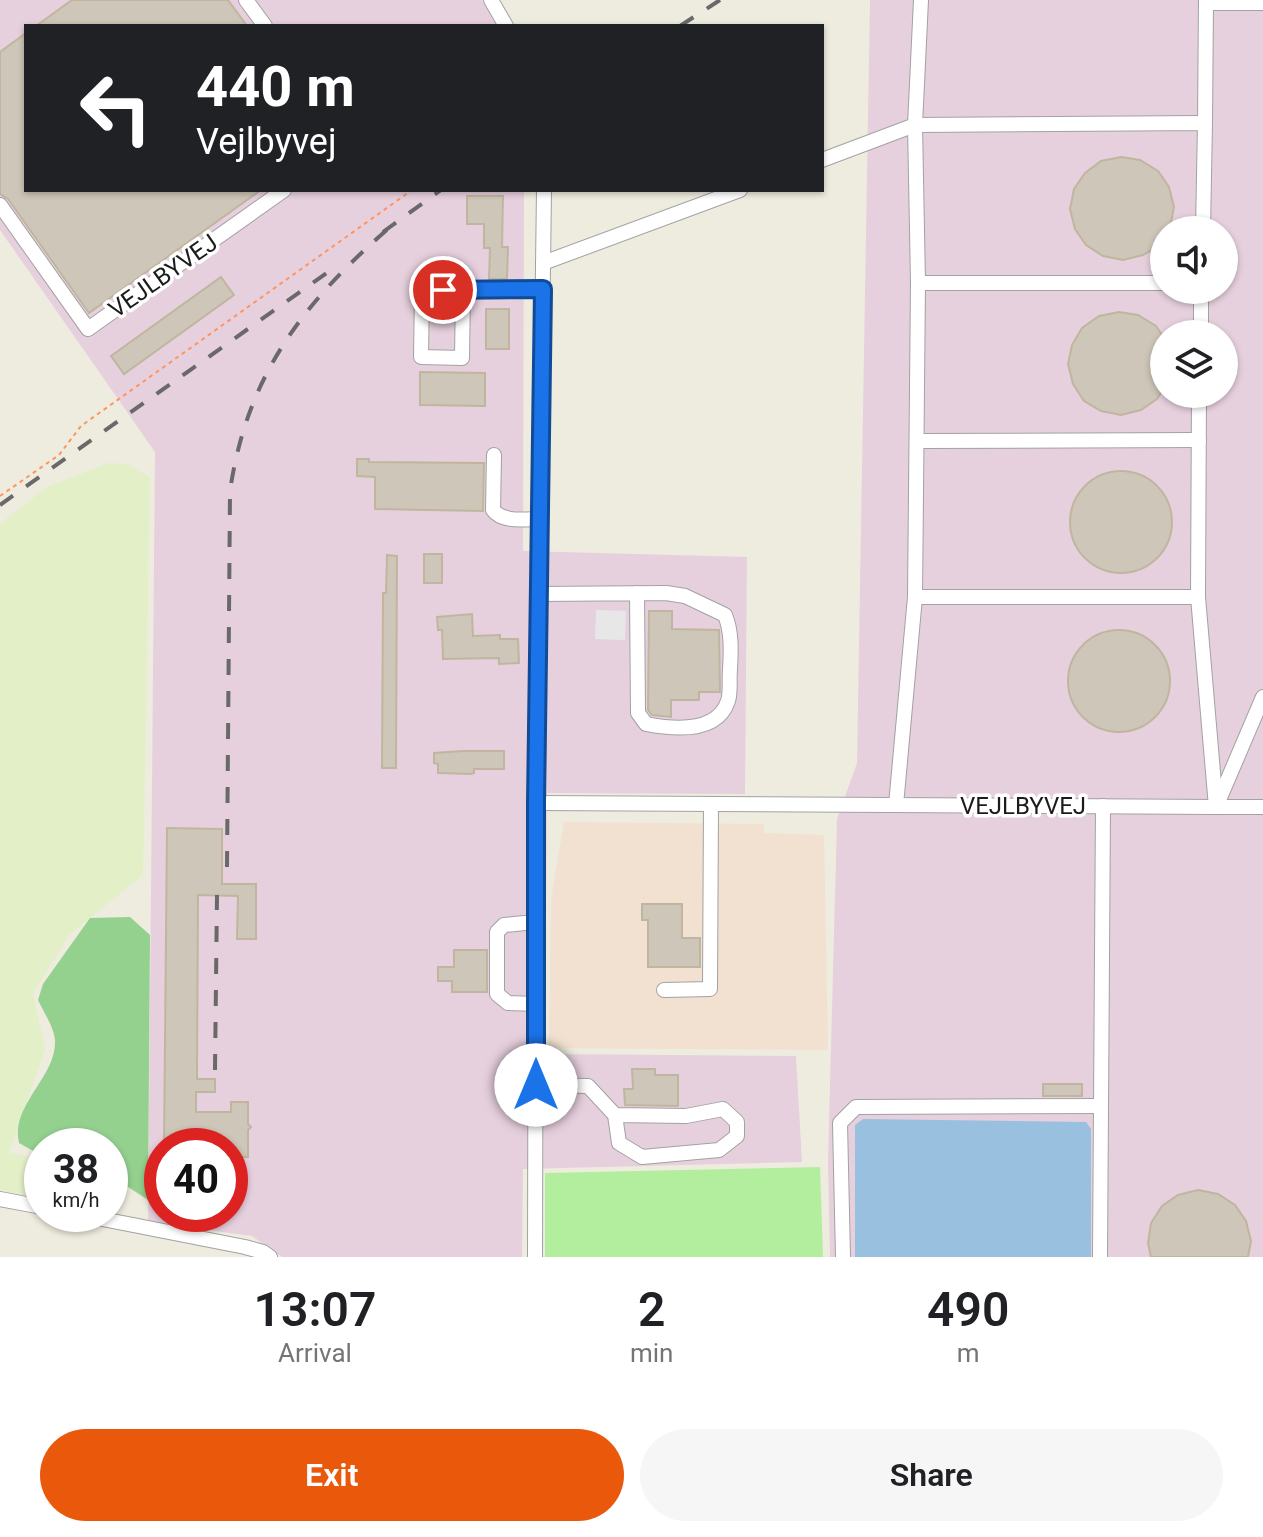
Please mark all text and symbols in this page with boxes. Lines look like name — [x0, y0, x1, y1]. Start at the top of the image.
text: 440 m — [196, 54, 355, 120]
icon: left — [64, 56, 168, 160]
text: Vejlbyvej — [196, 121, 337, 163]
map controls — [1150, 216, 1238, 408]
button: sound — [1150, 216, 1238, 304]
street label: VEJLBYVEJ — [103, 228, 223, 324]
pin — [409, 256, 477, 324]
icon: arrive — [421, 268, 465, 312]
button: layers — [1150, 320, 1238, 408]
street label: VEJLBYVEJ — [960, 792, 1086, 820]
position arrow — [494, 1043, 578, 1127]
speed limit sign: 40 — [144, 1128, 248, 1232]
text: 38 — [53, 1146, 99, 1193]
text: km/h — [53, 1188, 99, 1212]
text: 13:07 — [254, 1281, 376, 1338]
text: 2 — [638, 1281, 665, 1338]
text: 490 — [927, 1281, 1009, 1338]
text: Arrival — [278, 1338, 352, 1368]
text: min — [630, 1338, 673, 1368]
text: m — [957, 1338, 980, 1368]
button: Exit — [40, 1429, 624, 1521]
button: Share — [640, 1429, 1223, 1521]

